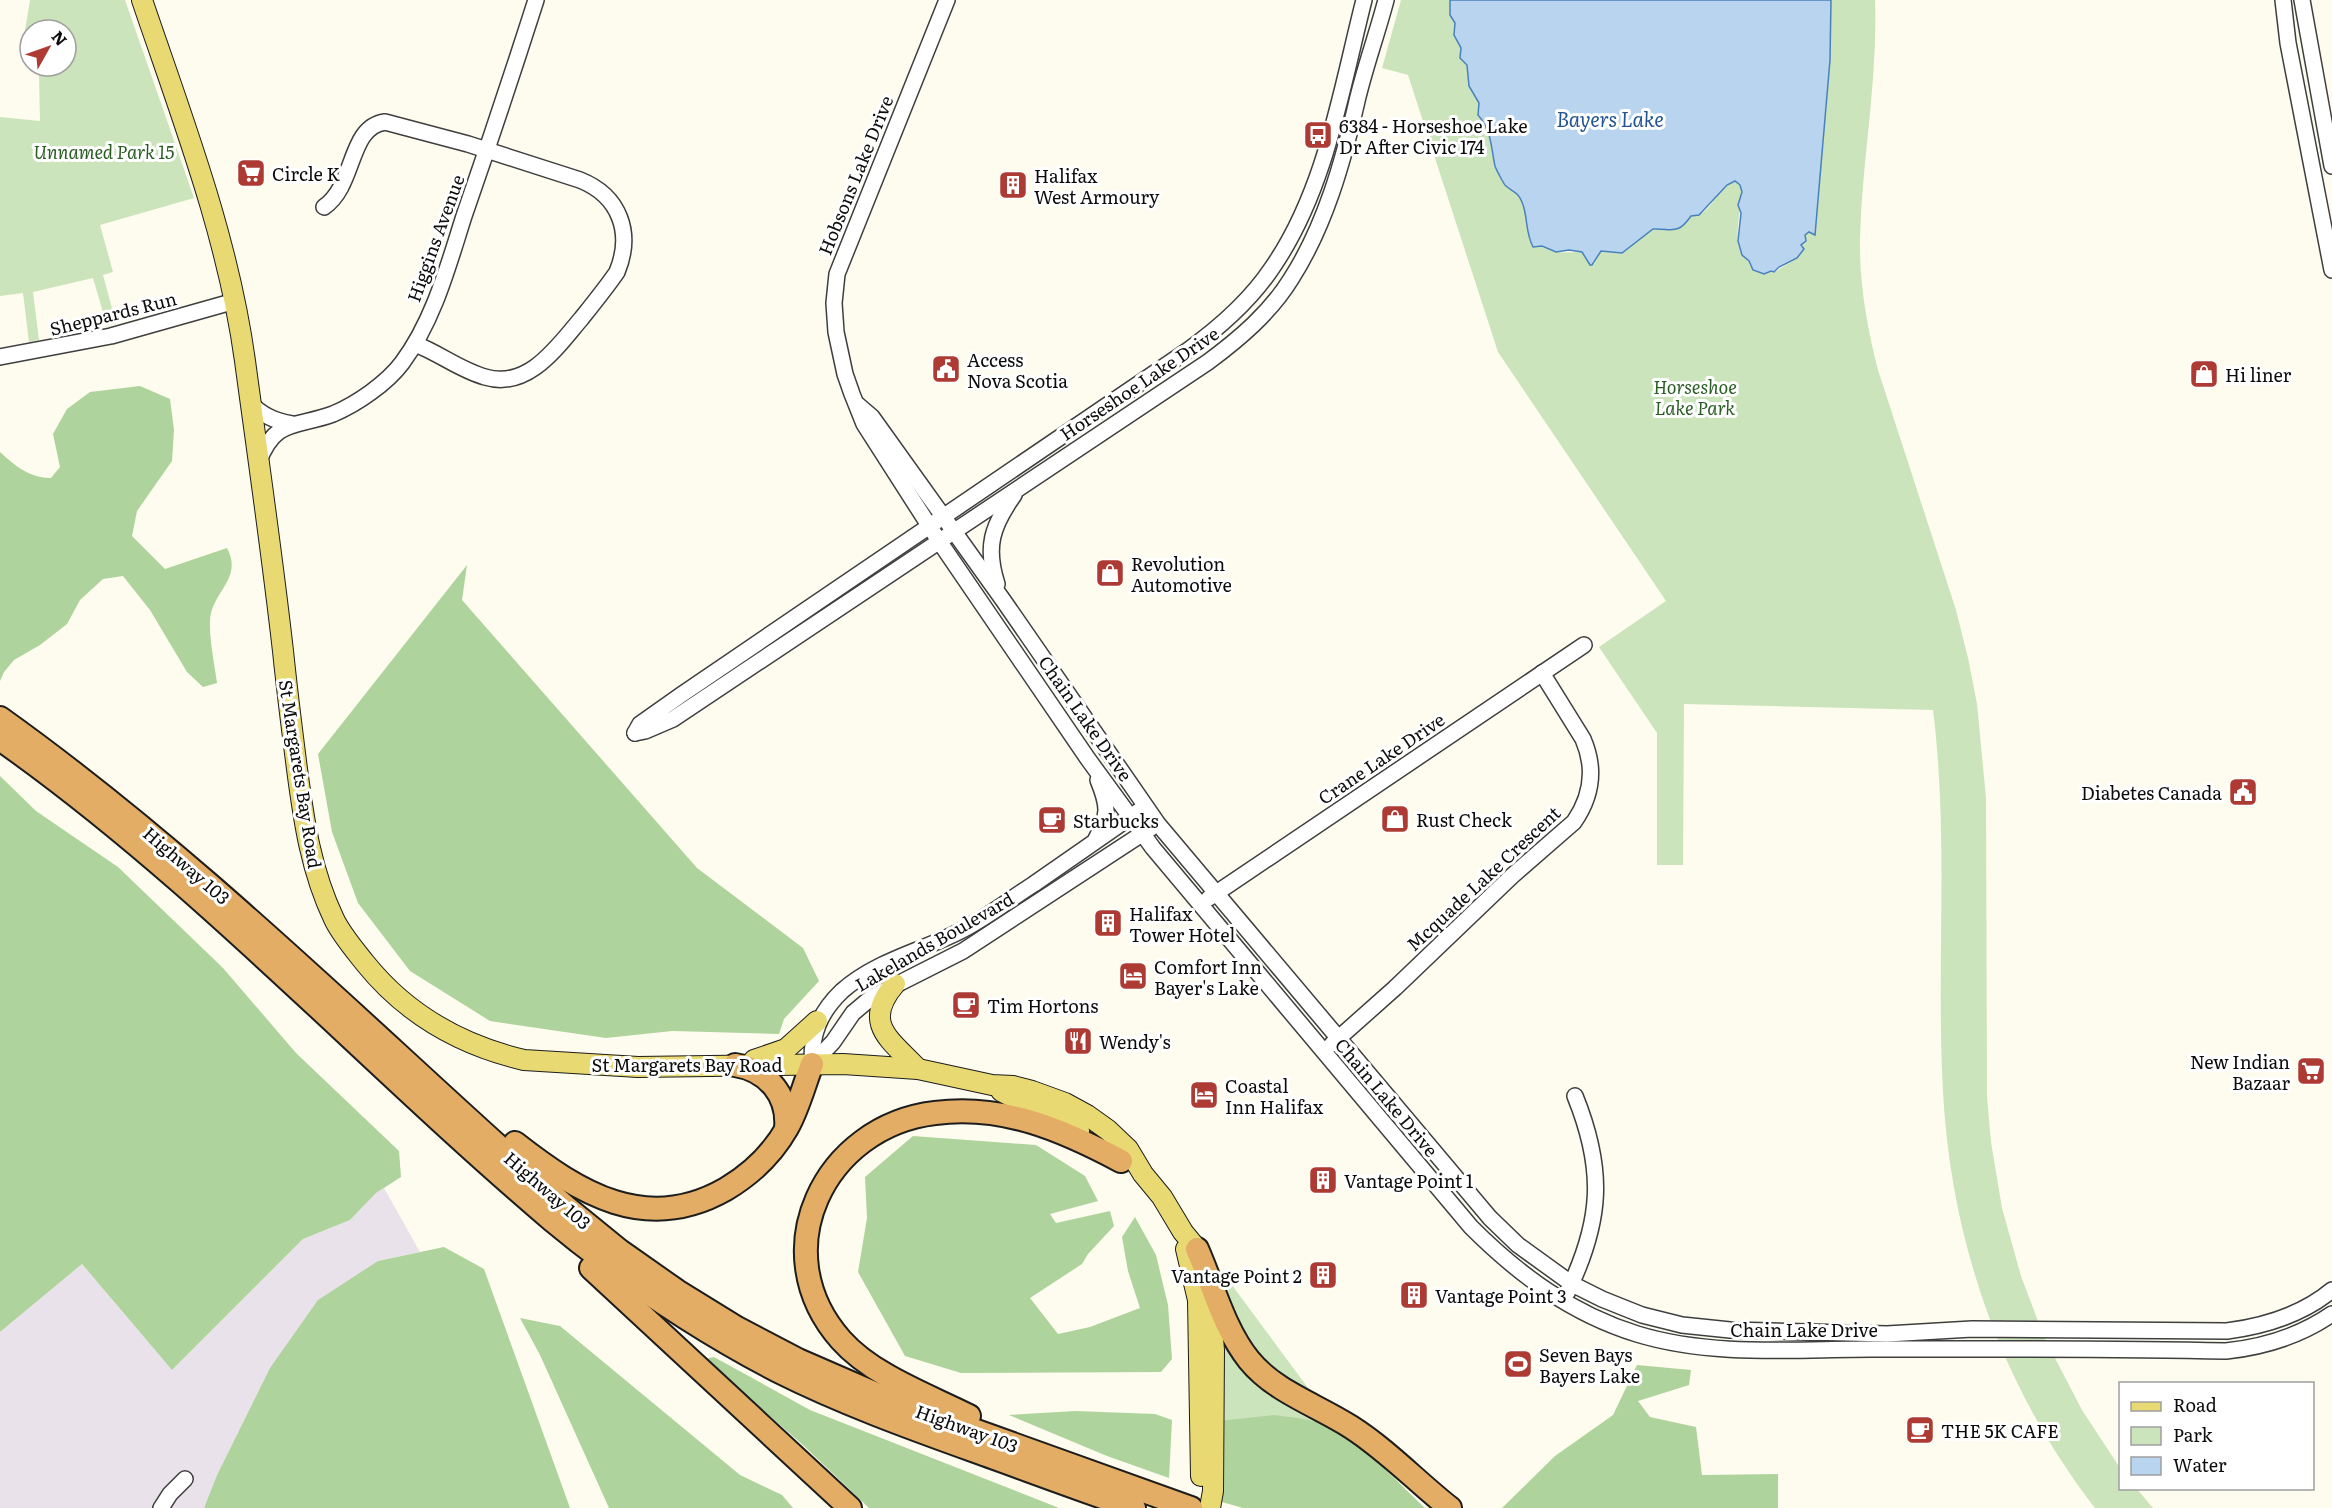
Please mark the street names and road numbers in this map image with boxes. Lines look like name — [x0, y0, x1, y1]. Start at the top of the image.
street label: Hobsons Lake Drive — [811, 91, 899, 259]
street label: Higgins Avenue — [399, 170, 471, 306]
street label: Sheppards Run — [47, 284, 179, 342]
street label: Horseshoe Lake Drive — [1054, 320, 1224, 446]
street label: Chain Lake Drive — [1033, 650, 1139, 786]
street label: St Margarets Bay Road — [273, 678, 329, 870]
street label: Crane Lake Drive — [1312, 706, 1450, 810]
street label: Mcquade Lake Crescent — [1400, 799, 1566, 957]
street label: Highway 103 — [138, 820, 236, 910]
street label: Lakelands Boulevard — [850, 885, 1018, 997]
street label: Chain Lake Drive — [1329, 1032, 1445, 1162]
street label: St Margarets Bay Road — [592, 1051, 782, 1078]
street label: Highway 103 — [499, 1145, 597, 1235]
street label: Chain Lake Drive — [1730, 1316, 1878, 1343]
street label: Highway 103 — [912, 1397, 1022, 1459]

